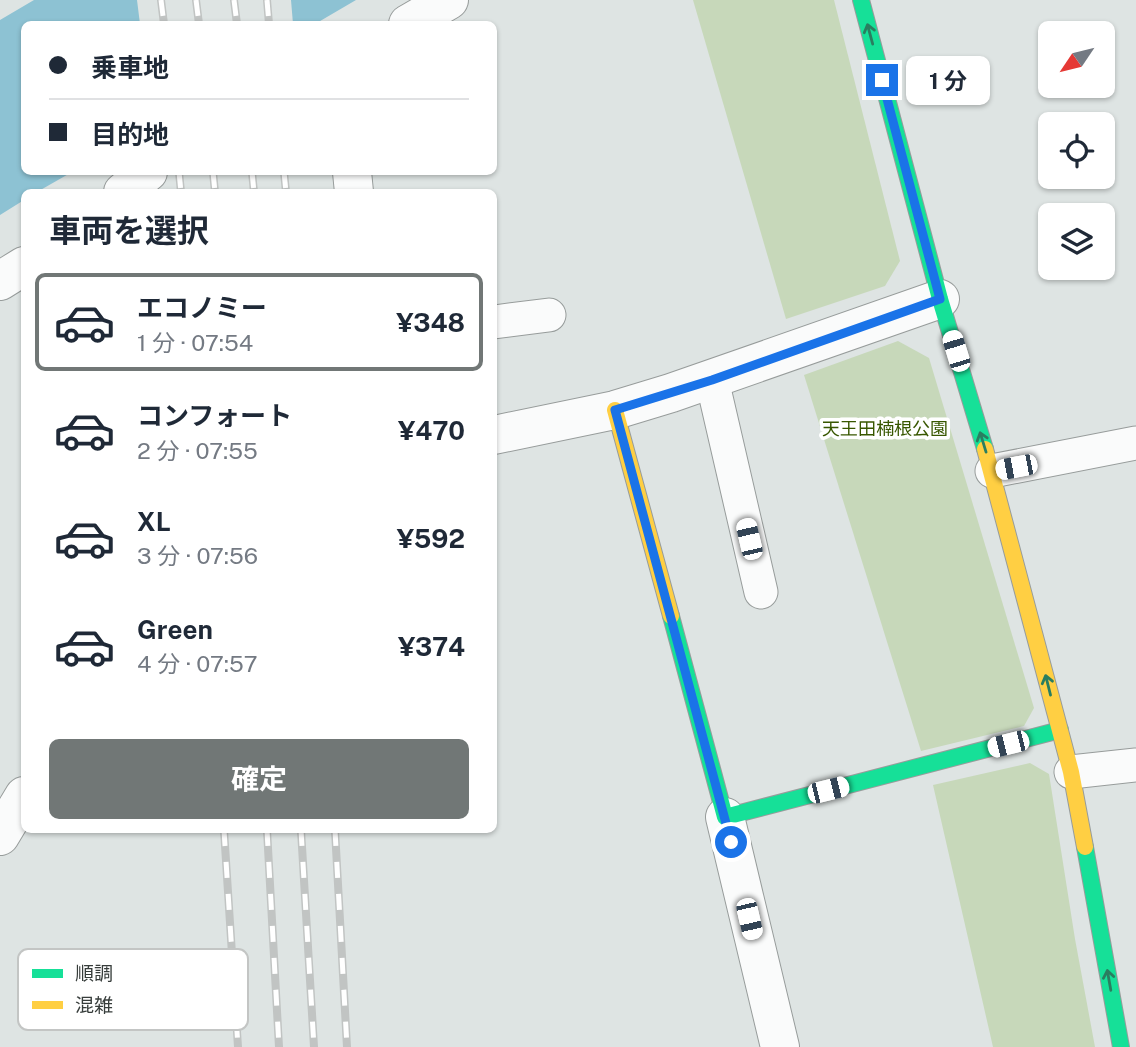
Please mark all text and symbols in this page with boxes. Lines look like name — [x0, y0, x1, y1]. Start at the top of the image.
north arrow — [1038, 21, 1115, 98]
map controls — [1038, 21, 1115, 280]
one-way arrow — [862, 23, 875, 45]
text: 乗車地 — [91, 52, 169, 83]
callout: 1 分 — [906, 56, 990, 104]
route end — [866, 64, 898, 96]
text: 1 分 — [929, 67, 967, 94]
button: locate — [1038, 112, 1115, 189]
text: 目的地 — [91, 119, 169, 150]
button: layers — [1038, 203, 1115, 280]
text: 車両を選択 — [49, 212, 209, 249]
icon: car — [53, 291, 116, 354]
text: エコノミー — [137, 292, 267, 323]
text: ¥348 — [396, 307, 465, 338]
car — [940, 328, 973, 374]
text: 1 分 · 07:54 — [137, 329, 253, 356]
icon: car — [53, 399, 116, 462]
text: コンフォート — [137, 400, 292, 431]
text: ¥470 — [398, 415, 465, 446]
park label: 天王田楠根公園 — [822, 418, 948, 439]
one-way arrow — [975, 431, 988, 453]
text: 2 分 · 07:55 — [137, 437, 258, 464]
car — [994, 453, 1039, 481]
text: XL — [137, 506, 171, 537]
icon: car — [53, 507, 116, 570]
car — [735, 516, 764, 562]
text: ¥592 — [397, 523, 465, 554]
text: 3 分 · 07:56 — [137, 542, 258, 569]
text: Green — [137, 614, 213, 645]
icon: car — [53, 615, 116, 678]
text: ¥374 — [398, 631, 465, 662]
text: 4 分 · 07:57 — [137, 650, 258, 677]
one-way arrow — [1041, 674, 1055, 697]
car — [986, 729, 1031, 759]
button: 確定 — [49, 739, 469, 819]
car — [806, 775, 851, 805]
route start — [715, 826, 747, 858]
car — [735, 896, 764, 942]
legend — [18, 949, 248, 1030]
text: 順調 — [75, 962, 113, 984]
one-way arrow — [1102, 969, 1115, 992]
text: 混雑 — [75, 994, 113, 1016]

